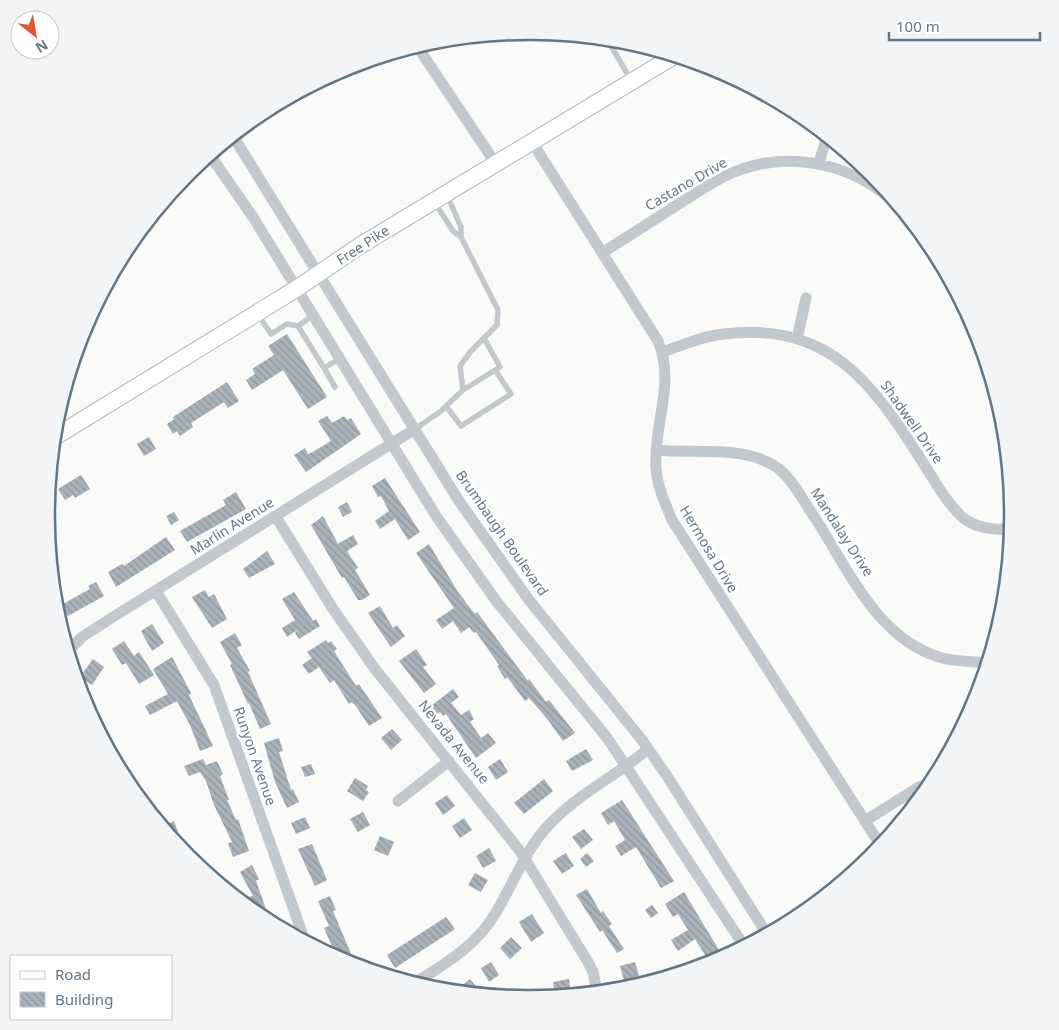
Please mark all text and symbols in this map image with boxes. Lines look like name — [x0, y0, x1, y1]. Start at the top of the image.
north arrow — [10, 10, 60, 60]
scale bar — [889, 10, 1040, 42]
text: 100 m — [896, 16, 940, 36]
text: N — [32, 35, 52, 58]
street label: Castano Drive — [641, 152, 730, 215]
street label: Free Pike — [333, 220, 393, 269]
street label: Shadwell Drive — [877, 376, 948, 467]
street label: Brumbaugh Boulevard — [452, 466, 553, 599]
street label: Mandalay Drive — [807, 484, 878, 580]
street label: Marlin Avenue — [186, 492, 277, 559]
street label: Hermosa Drive — [676, 502, 743, 596]
street label: Nevada Avenue — [415, 696, 494, 788]
street label: Runyon Avenue — [230, 704, 281, 808]
legend — [10, 955, 172, 1020]
text: Road — [55, 964, 91, 984]
text: Building — [55, 989, 113, 1009]

